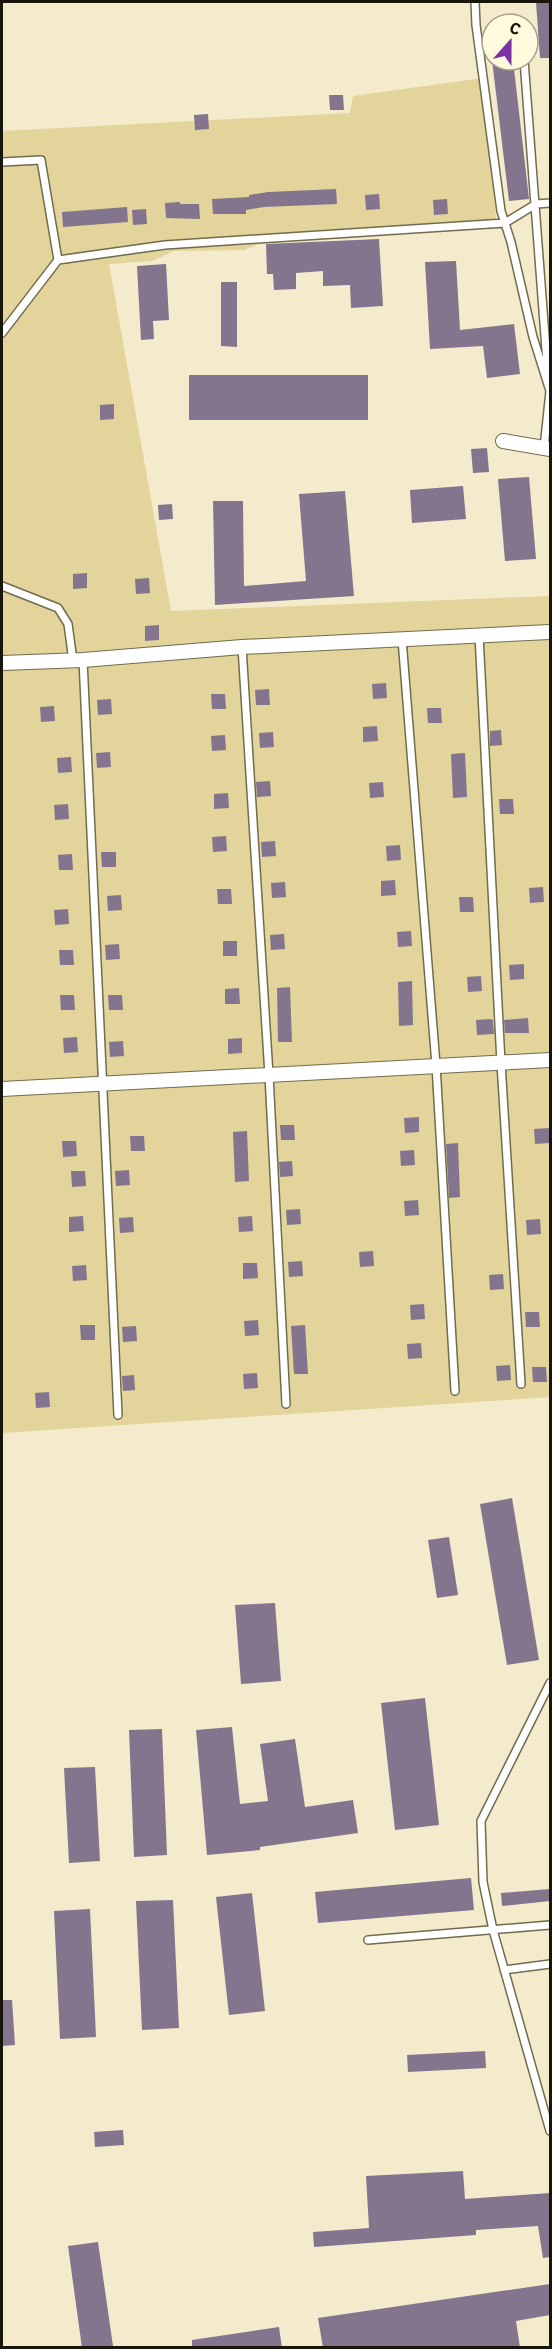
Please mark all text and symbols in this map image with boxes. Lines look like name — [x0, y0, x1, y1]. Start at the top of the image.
north arrow — [480, 12, 540, 72]
text: С — [507, 17, 524, 39]

